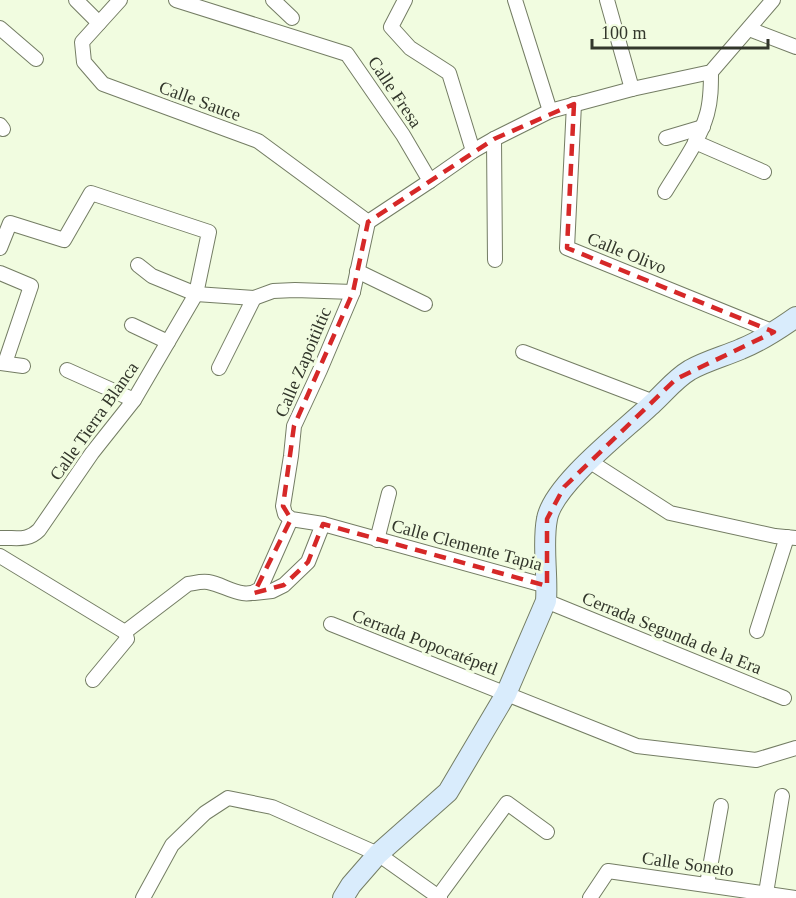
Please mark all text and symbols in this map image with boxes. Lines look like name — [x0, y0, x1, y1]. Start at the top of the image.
scale bar — [592, 12, 768, 50]
text: 100 m — [601, 23, 647, 43]
street label: Calle Fresa — [364, 53, 426, 131]
street label: Calle Sauce — [156, 77, 244, 125]
street label: Calle Olivo — [585, 228, 669, 278]
street label: Calle Zapoitiltic — [271, 304, 335, 420]
street label: Calle Tierra Blanca — [46, 358, 142, 484]
street label: Calle Clemente Tapia — [389, 515, 545, 575]
street label: Cerrada Segunda de la Era — [579, 588, 765, 678]
street label: Cerrada Popocatépetl — [349, 605, 501, 679]
street label: Calle Soneto — [641, 848, 735, 880]

